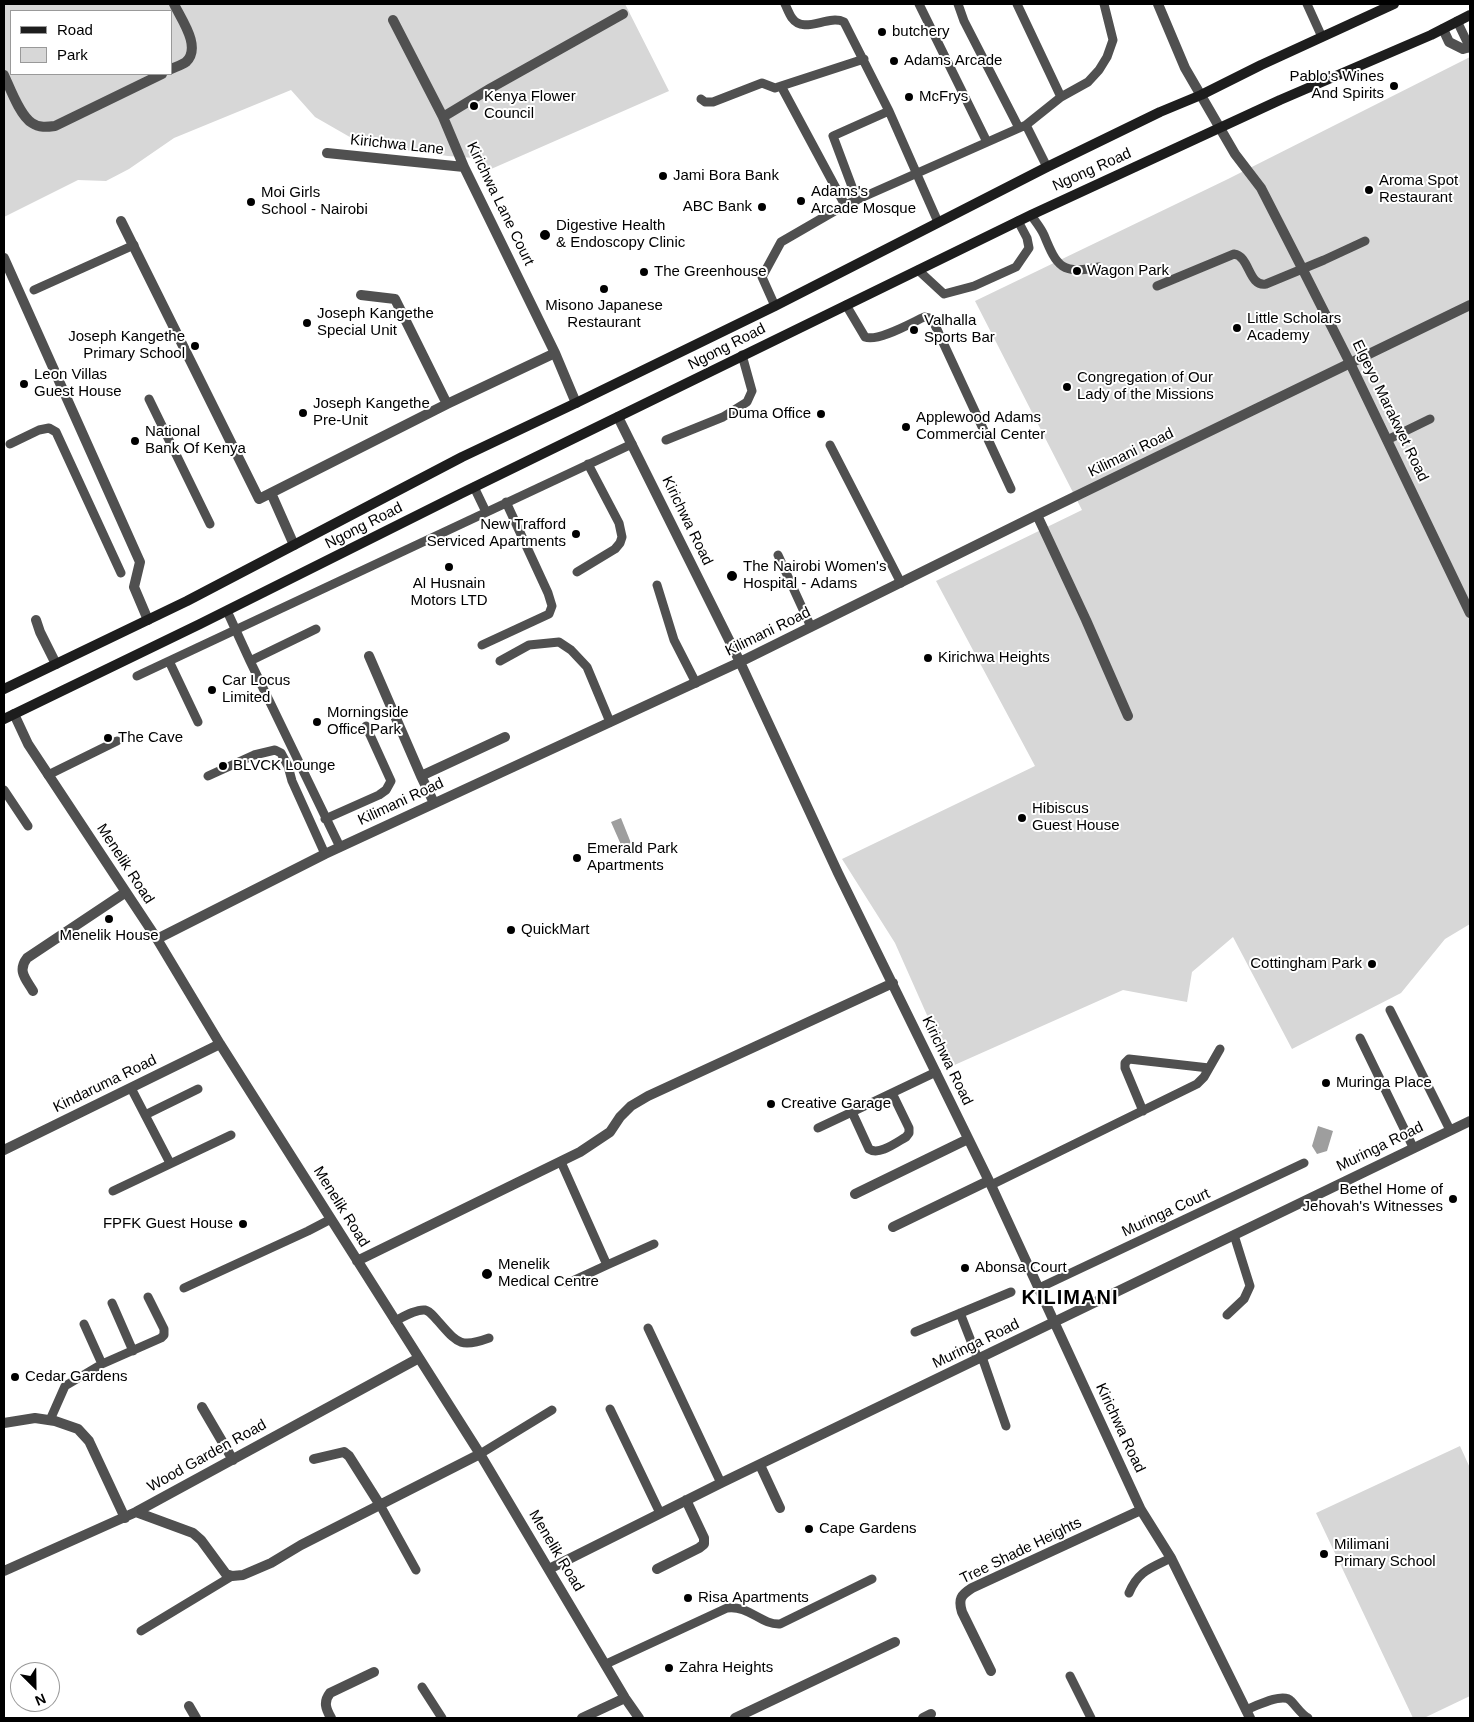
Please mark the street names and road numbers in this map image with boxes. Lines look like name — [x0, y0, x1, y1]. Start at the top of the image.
street label: Kirichwa Lane — [349, 131, 445, 159]
street label: Kirichwa Lane Court — [462, 139, 538, 269]
street label: Ngong Road — [1050, 145, 1134, 195]
street label: Ngong Road — [685, 320, 769, 374]
street label: Elgeyo Marakwet Road — [1348, 337, 1432, 485]
street label: Kilimani Road — [1085, 425, 1177, 481]
street label: Kirichwa Road — [658, 474, 716, 568]
street label: Ngong Road — [322, 499, 406, 553]
street label: Kilimani Road — [722, 604, 814, 660]
street label: Kilimani Road — [355, 774, 447, 830]
street label: Menelik Road — [92, 821, 158, 907]
street label: Kirichwa Road — [918, 1014, 976, 1108]
street label: Kindaruma Road — [50, 1051, 160, 1117]
street label: Muringa Road — [1334, 1118, 1426, 1176]
street label: Menelik Road — [309, 1163, 373, 1251]
street label: Muringa Court — [1119, 1185, 1213, 1241]
street label: Muringa Road — [930, 1315, 1022, 1373]
street label: Kirichwa Road — [1091, 1380, 1149, 1476]
street label: Wood Garden Road — [144, 1416, 270, 1496]
street label: Menelik Road — [525, 1507, 587, 1595]
street label: Tree Shade Heights — [957, 1514, 1085, 1588]

